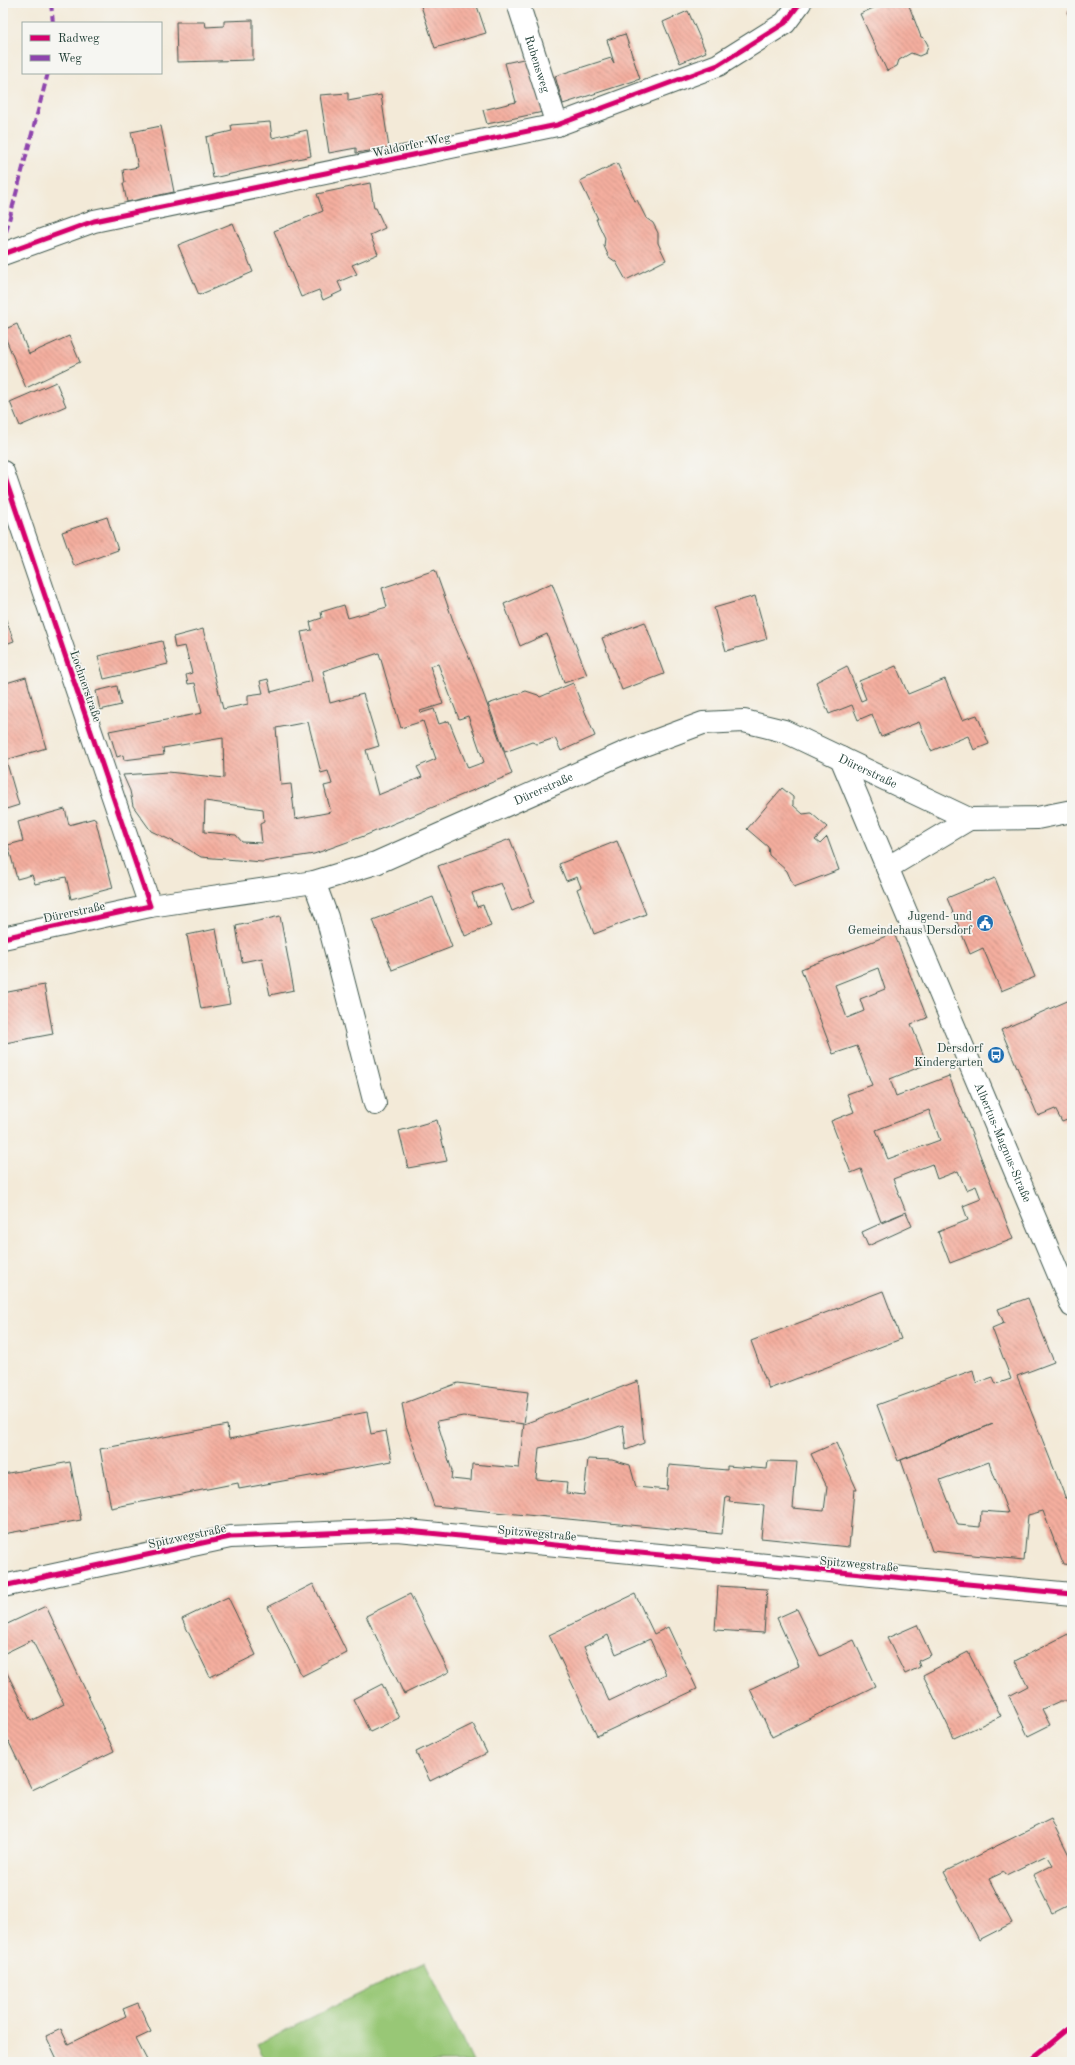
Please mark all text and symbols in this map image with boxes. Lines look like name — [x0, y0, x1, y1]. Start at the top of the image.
legend — [22, 22, 162, 74]
text: Radweg — [58, 33, 100, 45]
street label: Rubensweg — [522, 34, 551, 95]
text: Weg — [58, 53, 82, 65]
street label: Waldorfer Weg — [371, 132, 452, 160]
street label: Lochnerstraße — [67, 649, 103, 724]
street label: Dürerstraße — [836, 753, 899, 791]
street label: Dürerstraße — [512, 771, 575, 808]
street label: Dürerstraße — [42, 900, 107, 925]
place label: Jugend- und Gemeindehaus Dersdorf — [848, 911, 973, 937]
public building icon: Jugend- und Gemeindehaus Dersdorf — [975, 913, 995, 933]
place label: Dersdorf Kindergarten — [914, 1043, 984, 1069]
bus stop icon: Dersdorf Kindergarten — [986, 1045, 1006, 1065]
street label: Albertus-Magnus-Straße — [972, 1081, 1033, 1205]
street label: Spitzwegstraße — [147, 1523, 228, 1551]
street label: Spitzwegstraße — [497, 1525, 577, 1543]
street label: Spitzwegstraße — [819, 1556, 899, 1574]

